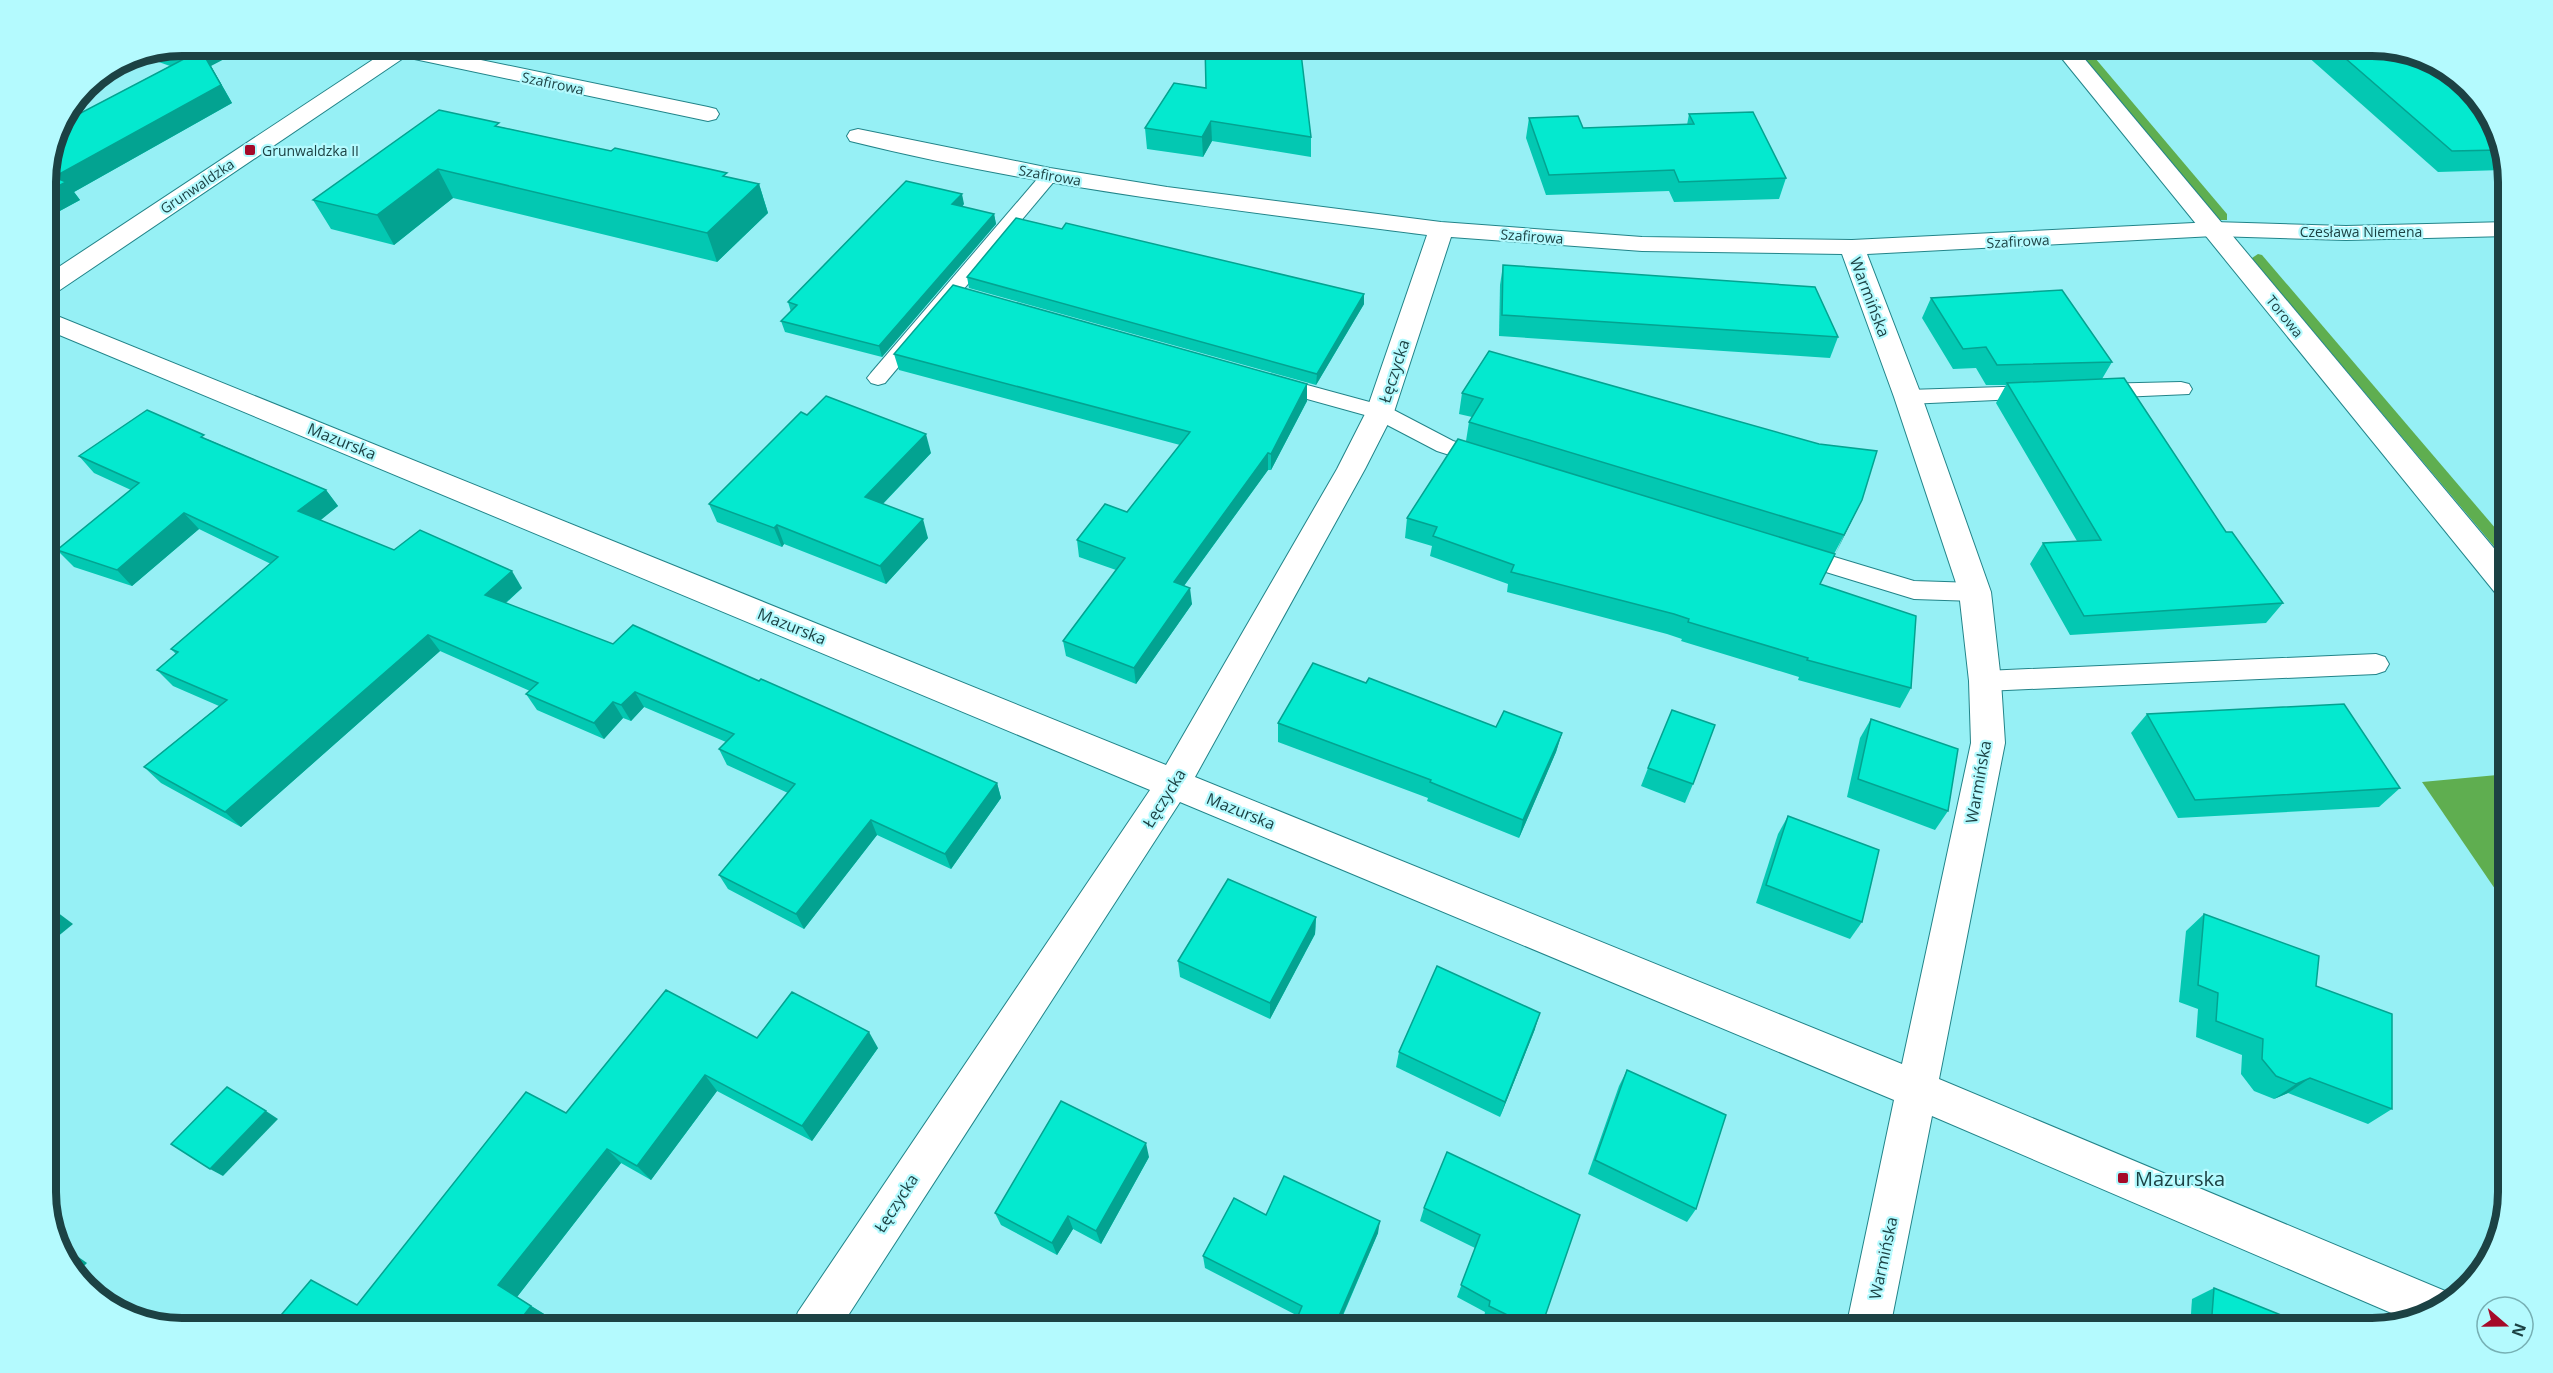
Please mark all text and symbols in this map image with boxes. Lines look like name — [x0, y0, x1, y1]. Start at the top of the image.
street label: Szafirowa — [520, 67, 586, 99]
place label: Grunwaldzka II — [262, 141, 359, 160]
marker: Grunwaldzka II — [243, 143, 257, 157]
street label: Grunwaldzka — [156, 154, 238, 218]
street label: Szafirowa — [1017, 160, 1083, 190]
street label: Czesława Niemena — [2300, 222, 2422, 241]
street label: Szafirowa — [1500, 224, 1564, 248]
street label: Szafirowa — [1986, 230, 2050, 252]
street label: Warmińska — [1845, 254, 1895, 340]
street label: Torowa — [2262, 291, 2308, 341]
street label: Łęczycka — [1373, 336, 1415, 406]
street label: Mazurska — [304, 417, 380, 465]
street label: Mazurska — [754, 602, 830, 650]
street label: Warmińska — [1960, 739, 1996, 825]
street label: Łęczycka — [1137, 764, 1191, 832]
street label: Mazurska — [1203, 787, 1279, 835]
place label: Mazurska — [2135, 1165, 2225, 1192]
street label: Łęczycka — [869, 1170, 923, 1236]
marker: Mazurska — [2116, 1171, 2130, 1185]
street label: Warmińska — [1864, 1215, 1902, 1301]
north arrow — [2475, 1295, 2535, 1355]
text: N — [2507, 1320, 2532, 1340]

